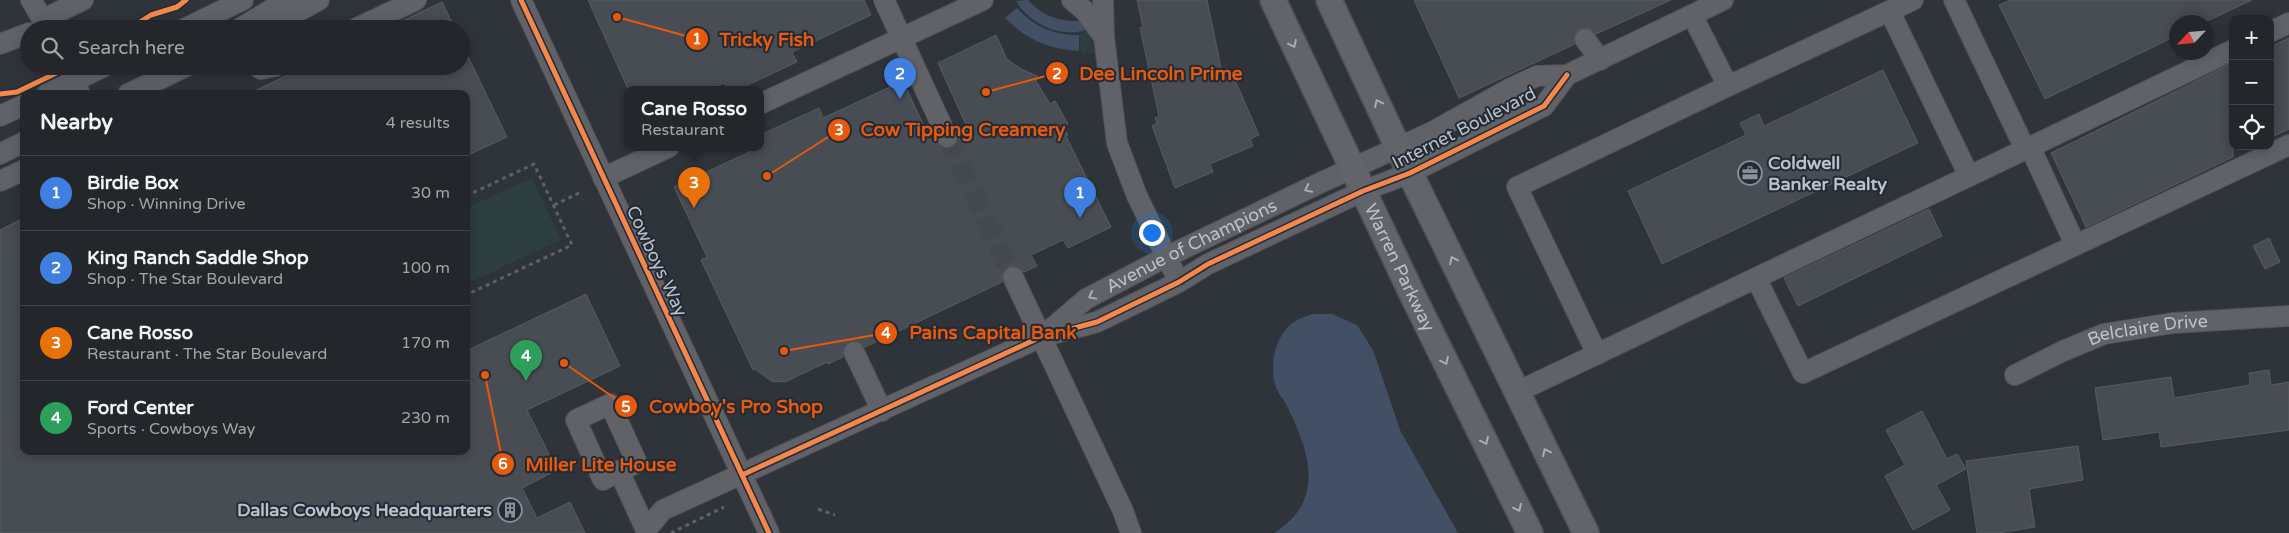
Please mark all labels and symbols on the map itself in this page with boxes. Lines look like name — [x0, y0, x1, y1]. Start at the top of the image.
north arrow — [2169, 15, 2214, 60]
callout: Tricky Fish — [685, 22, 824, 56]
text: Tricky Fish — [719, 29, 814, 52]
text: 1 — [692, 30, 702, 48]
one-way arrow — [1287, 39, 1298, 48]
callout: Dee Lincoln Prime — [1044, 56, 1252, 90]
pin: 2 — [884, 58, 916, 99]
text: Dee Lincoln Prime — [1079, 63, 1243, 85]
text: 2 — [1052, 65, 1062, 83]
street label: Internet Boulevard — [1388, 82, 1540, 174]
one-way arrow — [1373, 99, 1384, 108]
callout: Cow Tipping Creamery — [826, 113, 1076, 147]
text: Cow Tipping Creamery — [861, 119, 1066, 142]
text: 3 — [834, 121, 844, 139]
place label: Coldwell Banker Realty — [1768, 152, 1887, 195]
office icon: Coldwell Banker Realty — [1737, 160, 1763, 186]
pin: 3 — [678, 167, 710, 208]
pin: 1 — [1064, 177, 1096, 218]
one-way arrow — [1304, 182, 1313, 193]
street label: Avenue of Champions — [1102, 194, 1281, 298]
street label: Warren Parkway — [1360, 200, 1440, 335]
street label: Cowboys Way — [622, 202, 692, 320]
your location — [1139, 220, 1165, 246]
one-way arrow — [1449, 256, 1459, 265]
one-way arrow — [1089, 290, 1098, 300]
street label: Belclaire Drive — [2084, 310, 2209, 351]
callout: Pains Capital Bank — [874, 316, 1086, 350]
text: Pains Capital Bank — [909, 322, 1077, 345]
text: 4 — [881, 324, 891, 342]
pin: 4 — [510, 340, 542, 381]
one-way arrow — [1439, 356, 1449, 365]
callout: Cowboy's Pro Shop — [614, 389, 833, 423]
text: Cowboy's Pro Shop — [649, 396, 823, 419]
text: 5 — [621, 398, 631, 416]
one-way arrow — [1479, 436, 1489, 445]
callout: Miller Lite House — [490, 447, 686, 481]
one-way arrow — [1542, 448, 1552, 457]
text: Miller Lite House — [526, 454, 677, 476]
text: 6 — [498, 455, 508, 473]
building icon: Dallas Cowboys Headquarters — [497, 497, 523, 523]
place label: Dallas Cowboys Headquarters — [237, 499, 492, 521]
one-way arrow — [1511, 503, 1522, 512]

